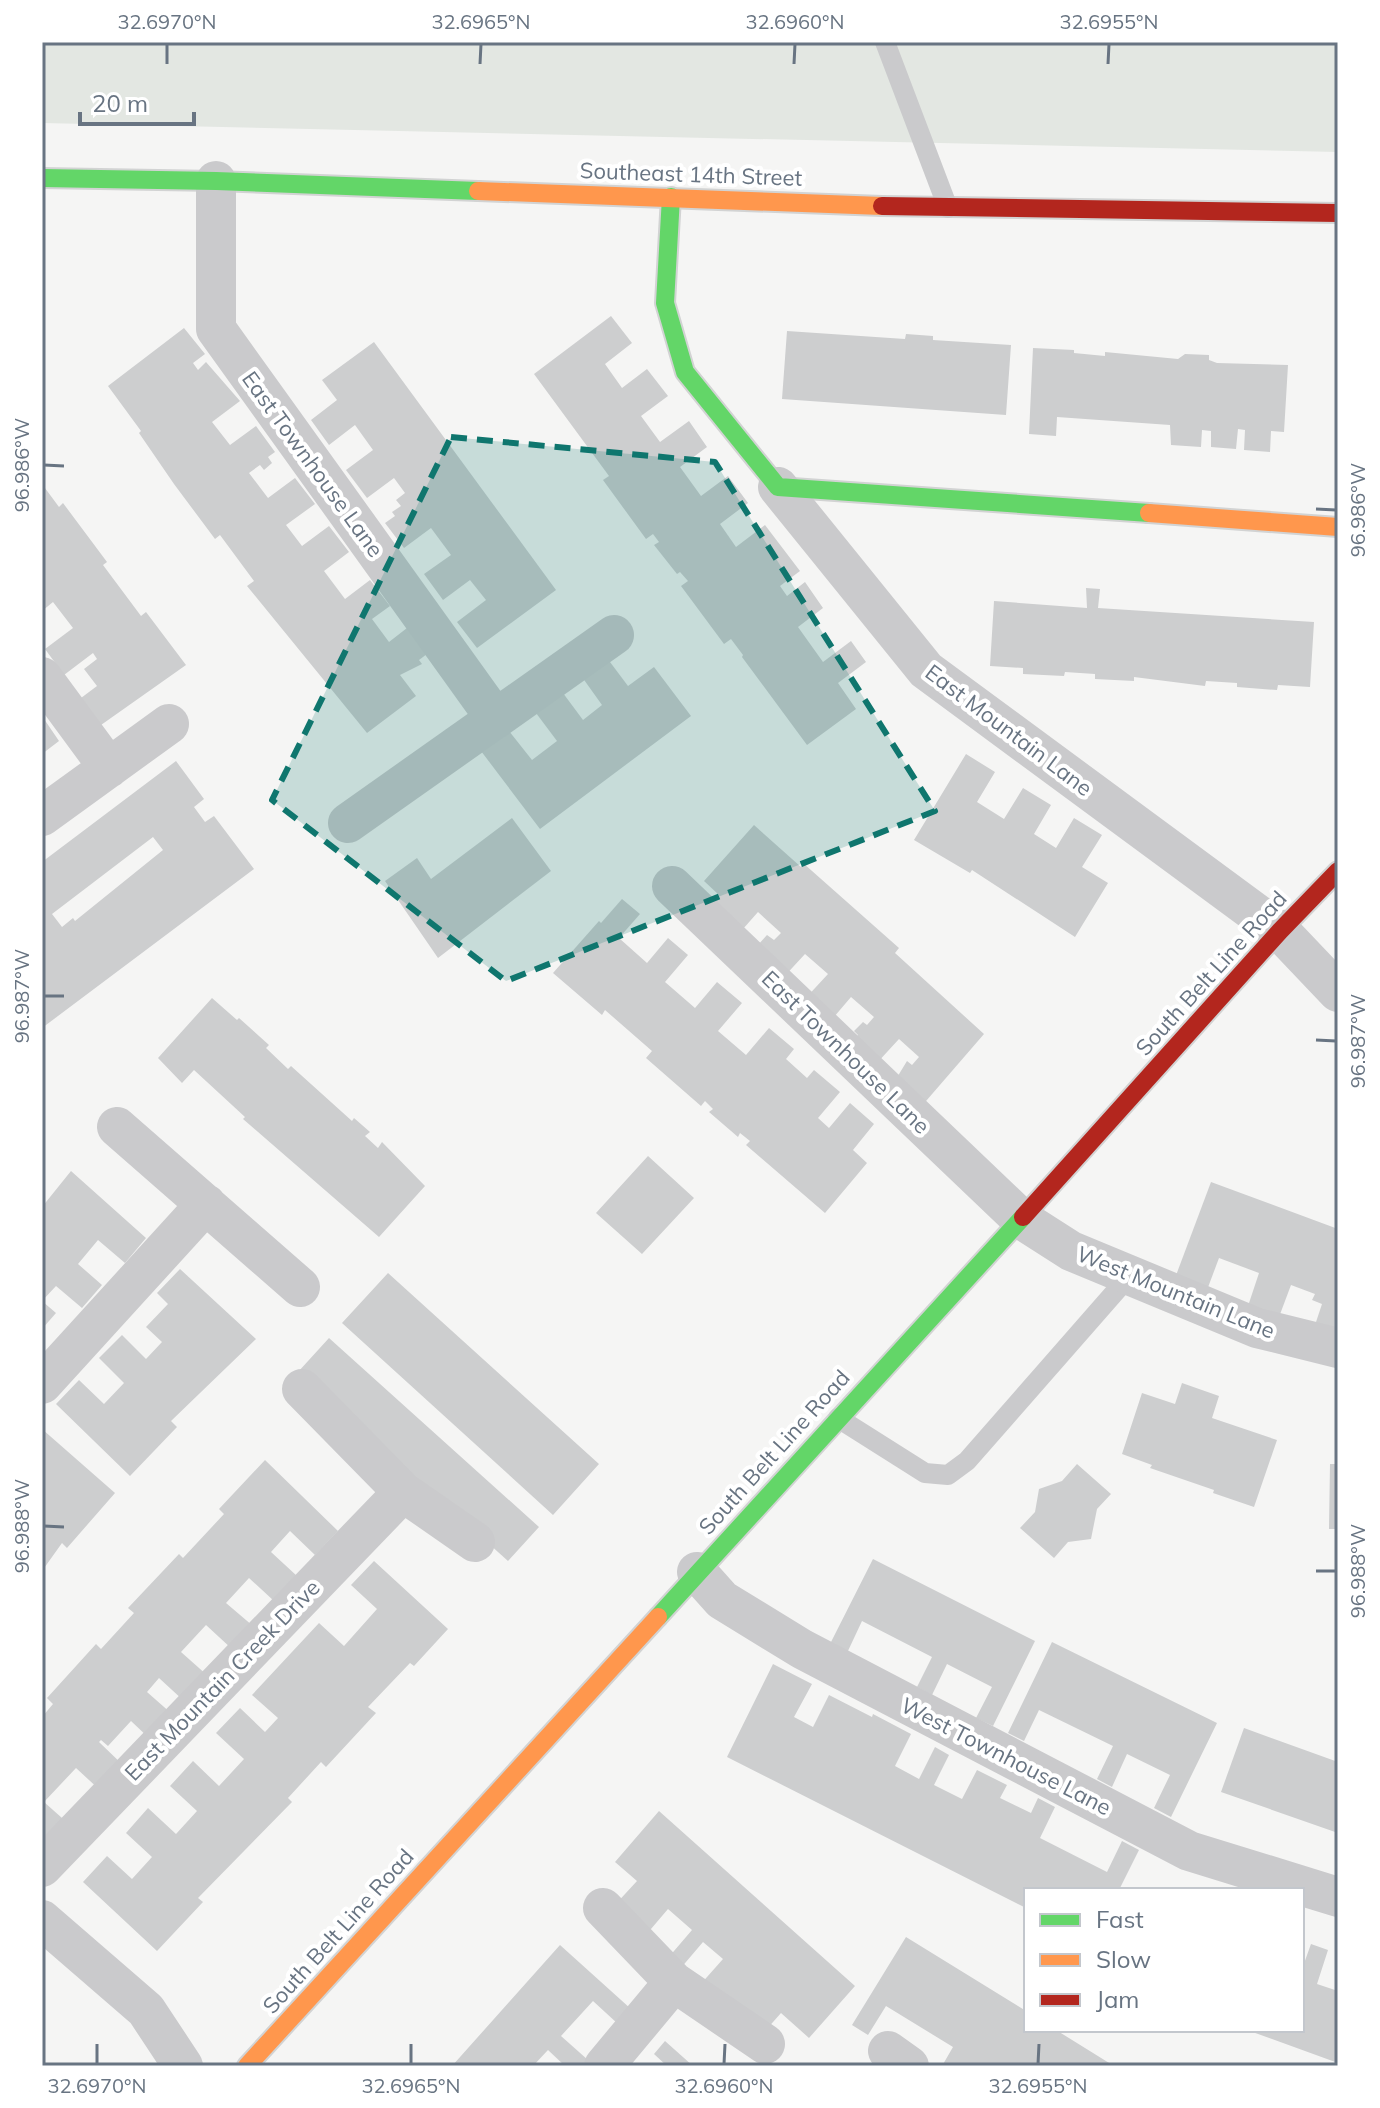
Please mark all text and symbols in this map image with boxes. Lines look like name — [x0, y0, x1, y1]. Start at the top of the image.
text: 32.6970°N — [118, 9, 216, 34]
text: 32.6965°N — [432, 9, 530, 34]
text: 32.6960°N — [746, 9, 844, 34]
text: 32.6955°N — [1060, 9, 1158, 34]
scale bar — [80, 76, 194, 126]
text: 20 m — [92, 88, 148, 118]
street label: Southeast 14th Street — [579, 156, 803, 192]
street label: East Townhouse Lane — [236, 366, 390, 562]
text: 96.986°W — [9, 418, 34, 512]
text: 96.986°W — [1345, 463, 1370, 557]
street label: East Mountain Lane — [920, 658, 1098, 802]
street label: South Belt Line Road — [1129, 885, 1293, 1061]
text: 96.987°W — [9, 949, 34, 1043]
street label: East Townhouse Lane — [756, 964, 936, 1140]
text: 96.987°W — [1345, 994, 1370, 1088]
street label: West Mountain Lane — [1073, 1239, 1279, 1345]
street label: South Belt Line Road — [692, 1364, 856, 1540]
text: 96.988°W — [9, 1479, 34, 1573]
text: 96.988°W — [1345, 1524, 1370, 1618]
street label: East Mountain Creek Drive — [118, 1574, 326, 1786]
street label: West Townhouse Lane — [896, 1691, 1116, 1821]
street label: South Belt Line Road — [256, 1843, 420, 2019]
legend — [1024, 1888, 1304, 2032]
text: Fast — [1096, 1904, 1144, 1934]
text: Slow — [1096, 1944, 1151, 1974]
text: Jam — [1096, 1984, 1139, 2014]
text: 32.6970°N — [48, 2073, 146, 2098]
text: 32.6965°N — [362, 2073, 460, 2098]
text: 32.6960°N — [675, 2073, 773, 2098]
text: 32.6955°N — [989, 2073, 1087, 2098]

